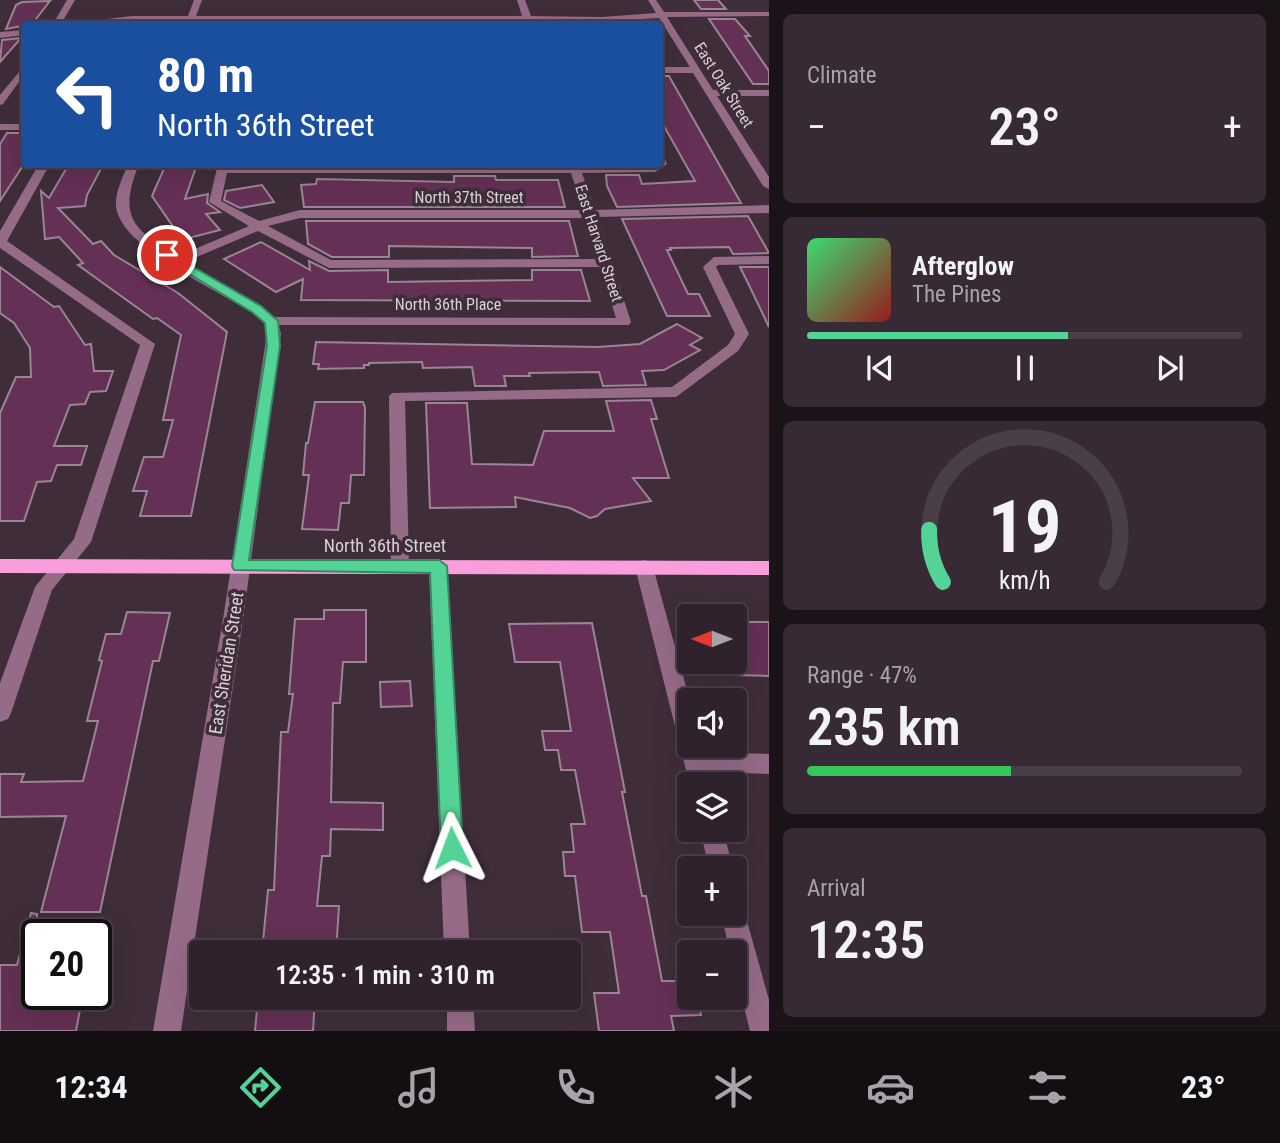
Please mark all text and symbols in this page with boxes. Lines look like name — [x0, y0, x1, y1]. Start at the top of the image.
street label: East Oak Street — [690, 39, 758, 131]
text: 80 m — [157, 47, 254, 104]
icon: left — [42, 49, 133, 140]
text: Climate — [807, 62, 877, 89]
text: 23° — [988, 97, 1061, 158]
text: − — [807, 105, 826, 149]
text: + — [1223, 105, 1242, 149]
text: North 36th Street — [157, 106, 375, 144]
street label: East Harvard Street — [571, 182, 627, 304]
street label: North 37th Street — [415, 188, 524, 207]
pin — [137, 225, 197, 285]
icon: arrive — [148, 236, 186, 274]
text: Afterglow — [912, 251, 1014, 281]
text: The Pines — [912, 281, 1002, 308]
street label: North 36th Place — [395, 295, 501, 314]
icon: previous — [861, 349, 899, 387]
icon: pause — [1006, 349, 1044, 387]
icon: next — [1151, 349, 1189, 387]
text: 19 — [988, 484, 1061, 570]
street label: North 36th Street — [324, 535, 446, 556]
text: km/h — [999, 565, 1050, 594]
street label: East Sheridan Street — [204, 590, 248, 736]
north arrow — [677, 604, 747, 674]
map controls — [677, 604, 747, 1010]
text: Range · 47% — [807, 662, 917, 689]
button: sound — [677, 688, 747, 758]
text: 235 km — [807, 697, 961, 758]
button: layers — [677, 772, 747, 842]
position arrow — [415, 811, 489, 885]
button: + — [677, 856, 747, 926]
text: Arrival — [807, 875, 866, 902]
text: 12:35 — [807, 910, 925, 971]
speed limit sign: 20 — [21, 919, 112, 1010]
button: − — [677, 940, 747, 1010]
text: 12:35 · 1 min · 310 m — [275, 960, 495, 990]
icon: directions — [236, 1063, 285, 1112]
icon: music — [394, 1063, 443, 1112]
icon: phone — [551, 1063, 600, 1112]
icon: climate — [709, 1063, 758, 1112]
icon: car — [866, 1063, 915, 1112]
icon: filters — [1023, 1063, 1072, 1112]
text: 12:34 — [54, 1068, 128, 1106]
text: 23° — [1181, 1068, 1226, 1106]

